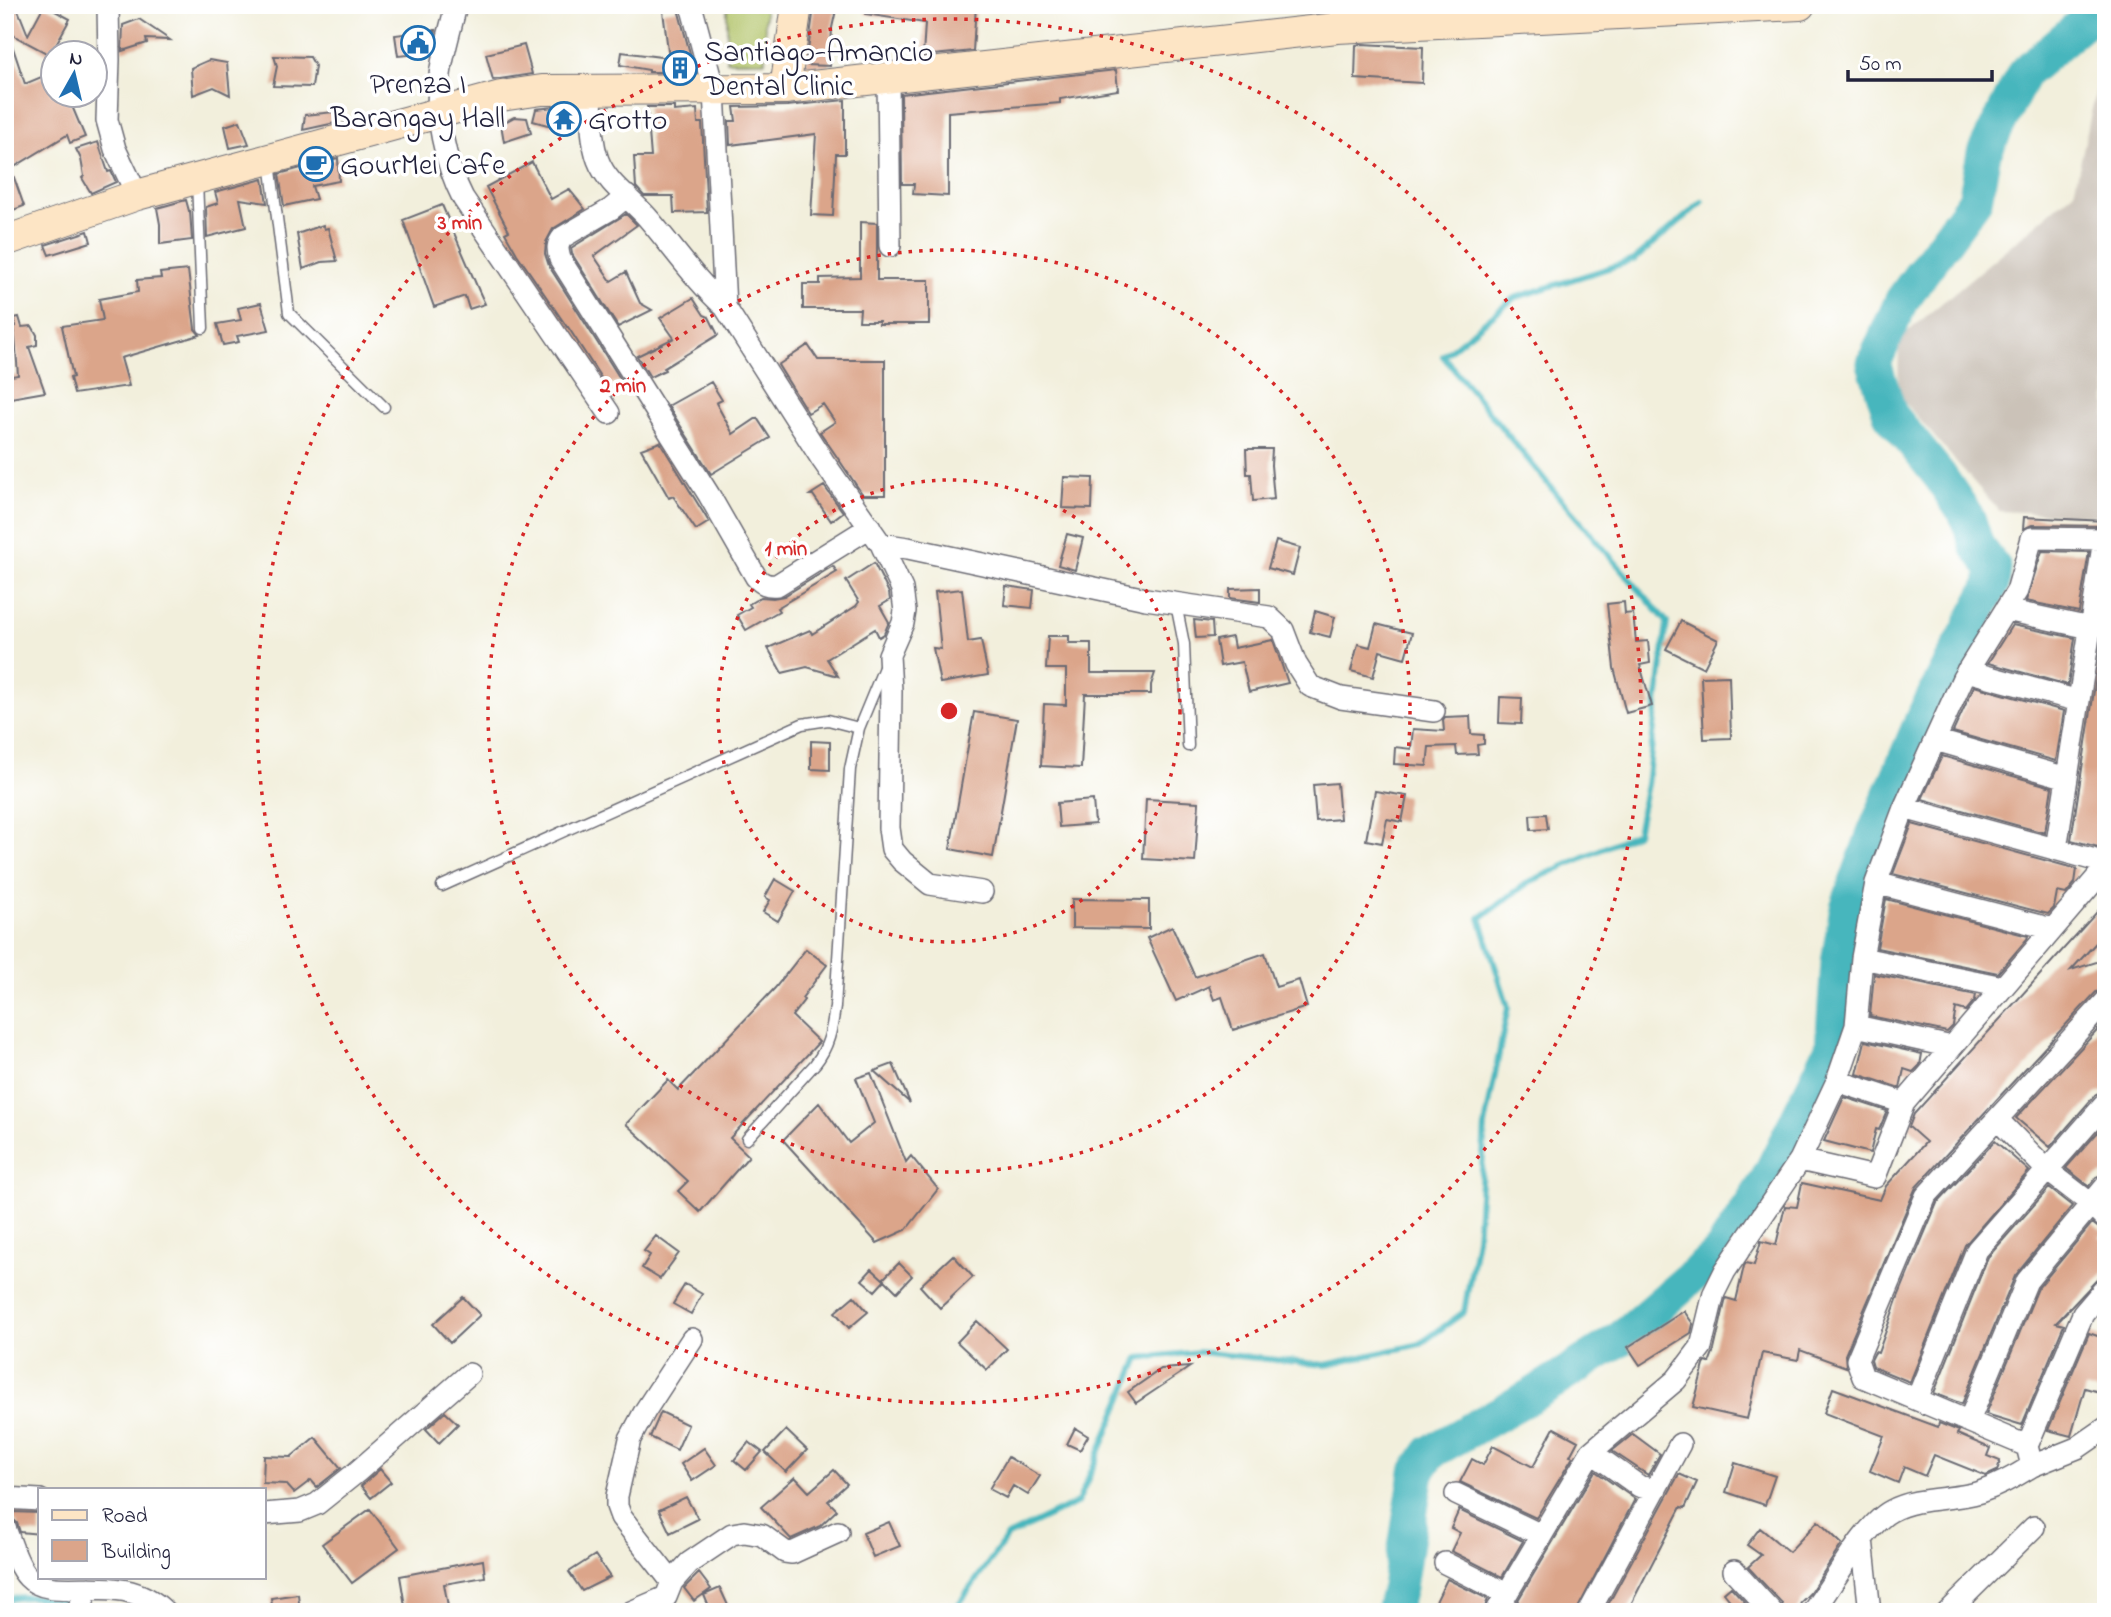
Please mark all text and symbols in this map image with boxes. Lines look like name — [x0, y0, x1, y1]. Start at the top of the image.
public building icon: Prenza I Barangay Hall — [399, 24, 437, 62]
place label: Santiago-Amancio Dental Clinic — [703, 32, 933, 110]
north arrow — [38, 38, 108, 108]
scale bar — [1848, 38, 1992, 82]
text: N — [68, 45, 84, 74]
building icon: Santiago-Amancio Dental Clinic — [661, 49, 699, 87]
text: 50 m — [1859, 50, 1902, 80]
place label: Prenza I Barangay Hall — [330, 64, 505, 142]
temple icon: Grotto — [545, 100, 583, 138]
place label: Grotto — [588, 100, 667, 144]
cafe icon: GourMei Cafe — [297, 145, 335, 183]
place label: GourMei Cafe — [340, 145, 506, 189]
text: 3 min — [437, 209, 482, 239]
text: 2 min — [599, 372, 646, 402]
text: 1 min — [765, 535, 807, 565]
centre of rings — [937, 699, 961, 723]
legend — [38, 1488, 266, 1578]
text: Road — [102, 1502, 148, 1532]
text: Building — [101, 1538, 171, 1570]

